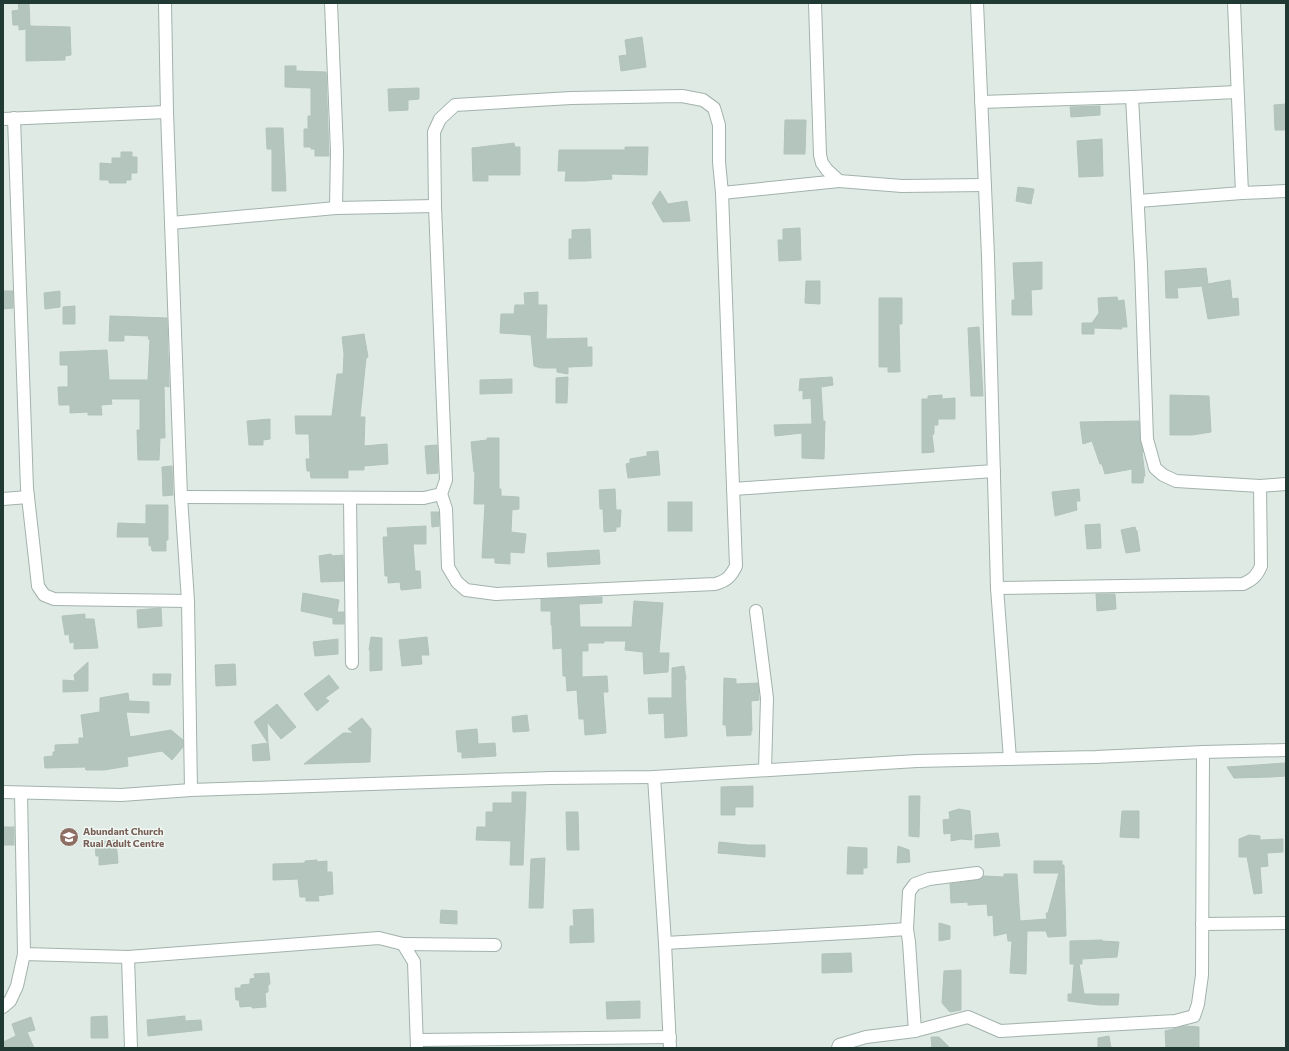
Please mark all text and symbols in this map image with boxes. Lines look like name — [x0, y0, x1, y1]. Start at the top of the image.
place label: Abundant Church Ruai Adult Centre — [83, 825, 164, 849]
school or university icon: Abundant Church Ruai Adult Centre — [58, 826, 80, 848]

